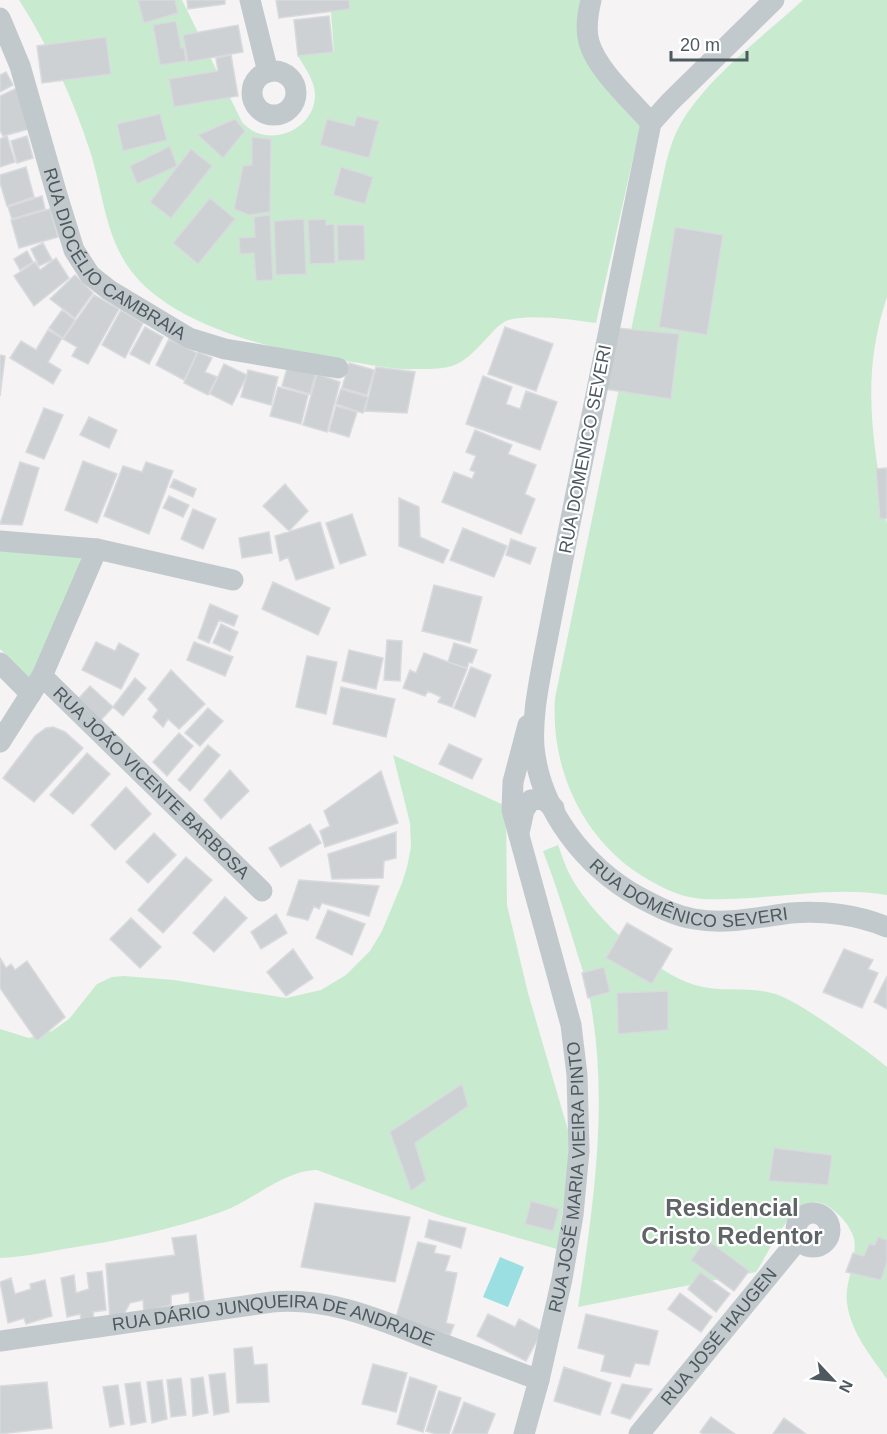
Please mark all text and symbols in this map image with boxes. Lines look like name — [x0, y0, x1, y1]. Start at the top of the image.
scale bar — [671, 24, 748, 62]
text: 20 m — [680, 35, 720, 55]
street label: RUA DIOCÉLIO CAMBRAIA — [40, 166, 190, 344]
street label: RUA DOMENICO SEVERI — [555, 343, 615, 555]
street label: RUA JOÃO VICENTE BARBOSA — [49, 683, 254, 883]
street label: RUA DOMÊNICO SEVERI — [585, 855, 789, 931]
street label: RUA JOSÉ MARIA VIEIRA PINTO — [545, 1040, 589, 1314]
district label: Residencial Cristo Redentor — [641, 1194, 823, 1249]
street label: RUA JOSÉ HAUGEN — [657, 1264, 781, 1409]
street label: RUA DÁRIO JUNQUEIRA DE ANDRADE — [111, 1291, 437, 1350]
north arrow — [803, 1350, 863, 1410]
text: N — [836, 1377, 856, 1395]

